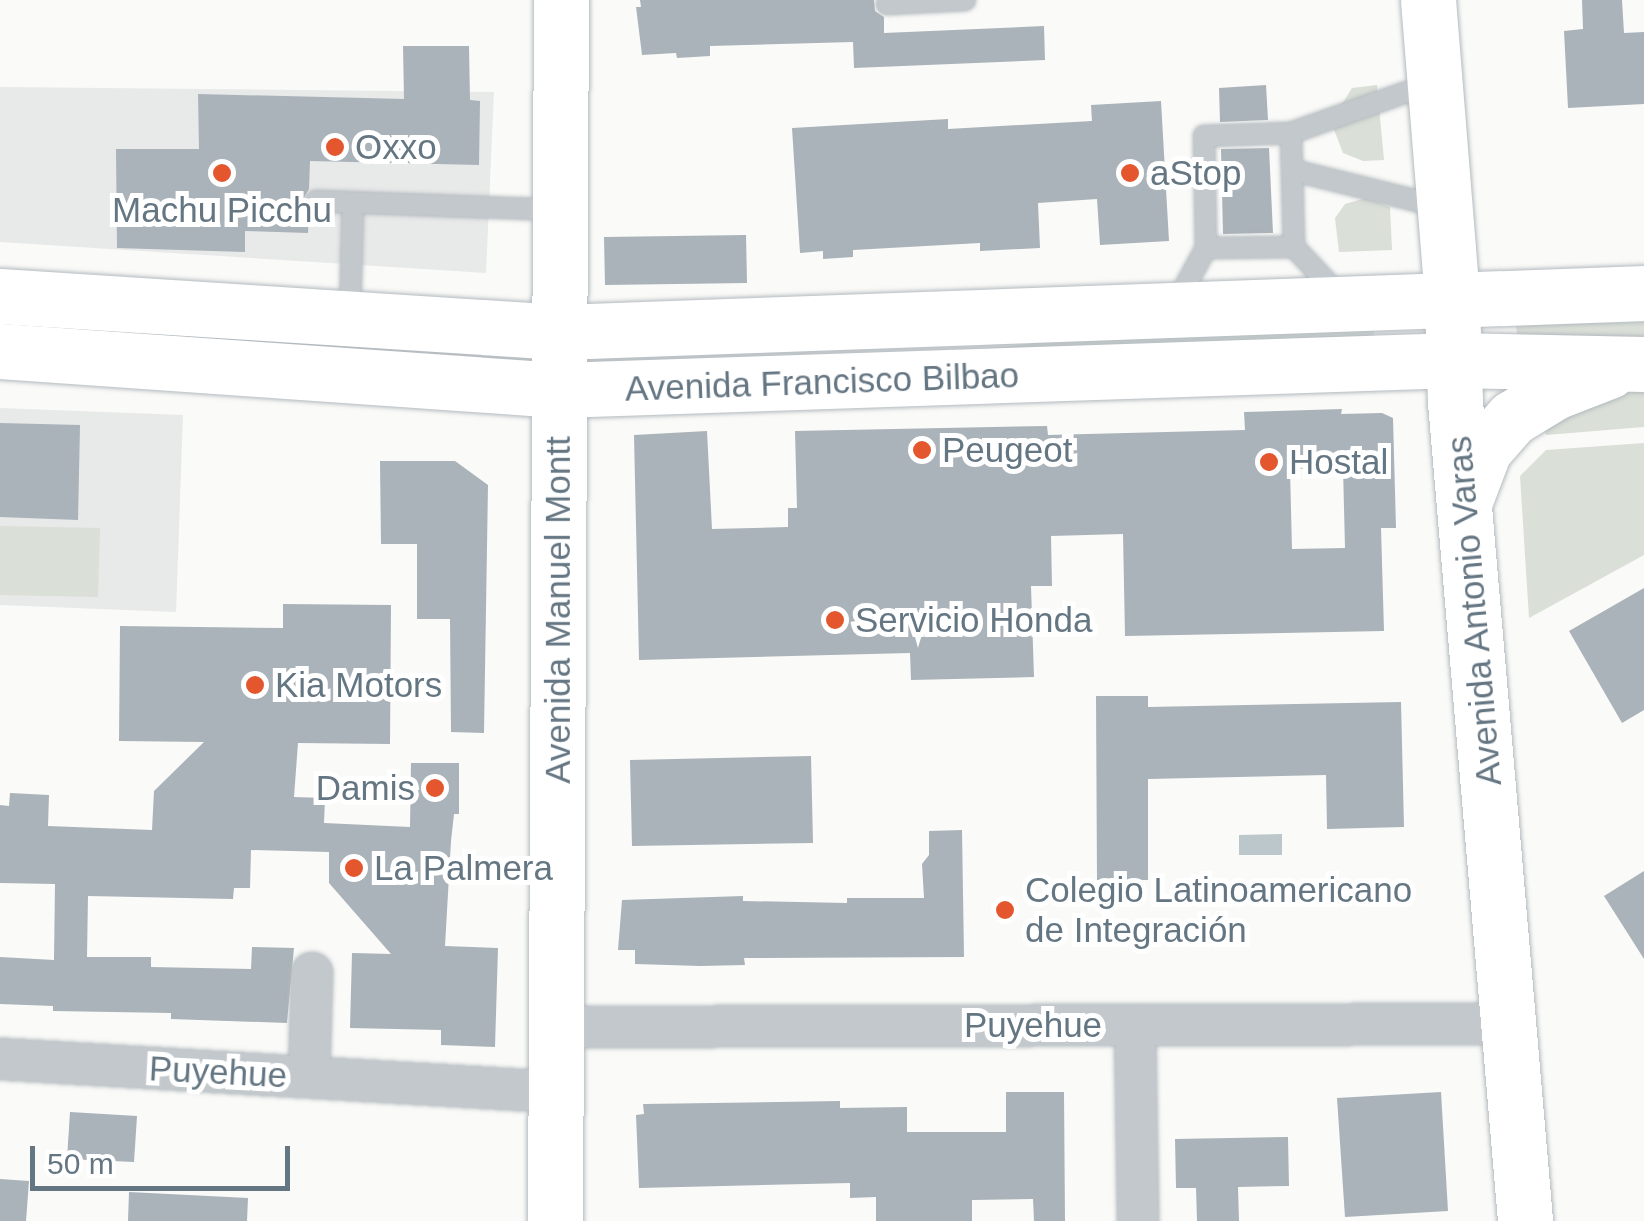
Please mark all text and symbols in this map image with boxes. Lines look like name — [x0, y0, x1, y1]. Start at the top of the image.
place label: Oxxo — [355, 126, 437, 168]
marker: Oxxo — [324, 136, 346, 158]
place label: aStop — [1150, 152, 1241, 194]
marker: Machu Picchu — [211, 162, 233, 184]
marker: aStop — [1119, 162, 1141, 184]
place label: Machu Picchu — [112, 189, 332, 231]
street label: Avenida Francisco Bilbao — [624, 354, 1020, 410]
place label: Peugeot — [942, 429, 1072, 471]
street label: Avenida Antonio Varas — [1438, 433, 1510, 789]
street label: Avenida Manuel Montt — [537, 436, 579, 784]
marker: Peugeot — [911, 439, 933, 461]
place label: Hostal — [1289, 441, 1388, 483]
marker: Hostal — [1258, 451, 1280, 473]
place label: Servicio Honda — [855, 599, 1092, 641]
marker: Servicio Honda — [824, 609, 846, 631]
place label: Kia Motors — [275, 664, 442, 706]
marker: Kia Motors — [244, 674, 266, 696]
place label: Damis — [316, 767, 415, 809]
marker: Damis — [424, 777, 446, 799]
place label: La Palmera — [374, 847, 553, 889]
marker: La Palmera — [343, 857, 365, 879]
place label: Colegio Latinoamericano de Integración — [1025, 869, 1412, 951]
marker: Colegio Latinoamericano de Integración — [994, 899, 1016, 921]
street label: Puyehue — [964, 1004, 1102, 1046]
street label: Puyehue — [148, 1047, 288, 1097]
scale bar — [35, 1126, 295, 1188]
text: 50 m — [47, 1147, 114, 1180]

